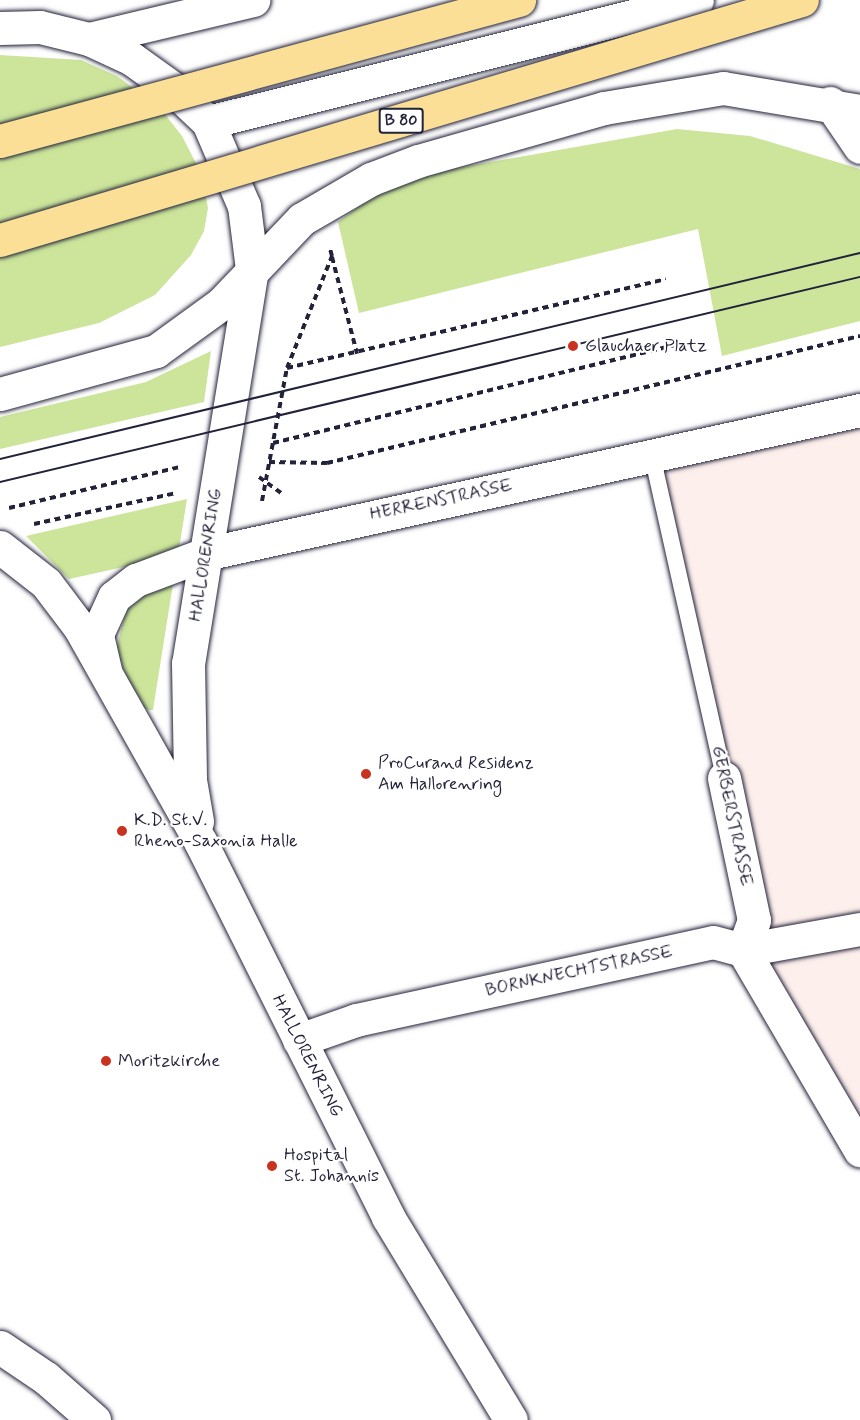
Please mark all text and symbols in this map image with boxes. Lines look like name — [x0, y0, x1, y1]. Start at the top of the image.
road number: B 80 — [378, 108, 424, 134]
place label: Glauchaer Platz — [585, 335, 705, 357]
marker: Glauchaer Platz — [566, 339, 580, 353]
street label: HERRENSTRASSE — [368, 474, 514, 526]
street label: HALLORENRING — [185, 487, 227, 623]
street label: GERBERSTRASSE — [707, 744, 757, 888]
place label: ProCurand Residenz Am Hallorenring — [378, 753, 536, 795]
marker: ProCurand Residenz Am Hallorenring — [359, 767, 373, 781]
place label: K.D. St.V. Rheno-Saxonia Halle — [134, 810, 298, 852]
marker: K.D. St.V. Rheno-Saxonia Halle — [115, 824, 129, 838]
street label: BORNKNECHTSTRASSE — [483, 941, 675, 1001]
street label: HALLORENRING — [267, 991, 347, 1121]
place label: Moritzkirche — [118, 1050, 220, 1072]
marker: Moritzkirche — [99, 1054, 113, 1068]
place label: Hospital St. Johannis — [284, 1145, 379, 1188]
marker: Hospital St. Johannis — [265, 1159, 279, 1173]

